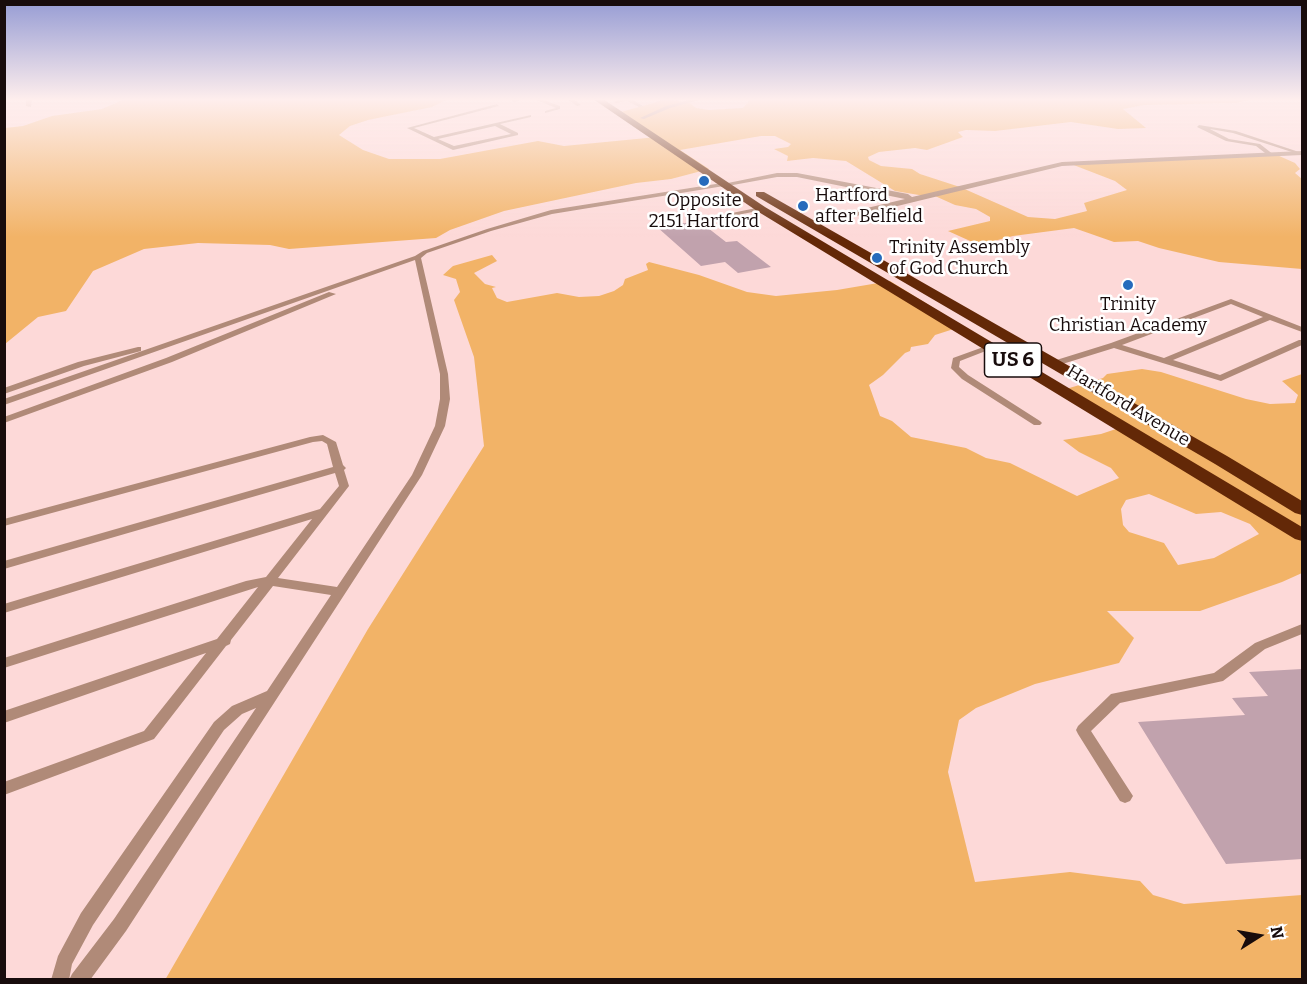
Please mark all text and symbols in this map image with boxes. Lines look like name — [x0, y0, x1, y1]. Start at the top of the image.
marker: Opposite 2151 Hartford — [697, 174, 711, 188]
place label: Hartford after Belfield — [815, 185, 923, 228]
place label: Opposite 2151 Hartford — [649, 190, 759, 232]
marker: Hartford after Belfield — [796, 199, 810, 213]
place label: Trinity Assembly of God Church — [889, 237, 1030, 280]
marker: Trinity Assembly of God Church — [870, 251, 884, 265]
marker: Trinity Christian Academy — [1121, 278, 1135, 292]
place label: Trinity Christian Academy — [1049, 294, 1207, 336]
road number: US 6 — [984, 343, 1042, 377]
street label: Hartford Avenue — [1062, 361, 1194, 451]
north arrow — [1229, 906, 1289, 966]
text: N — [1267, 925, 1288, 940]

